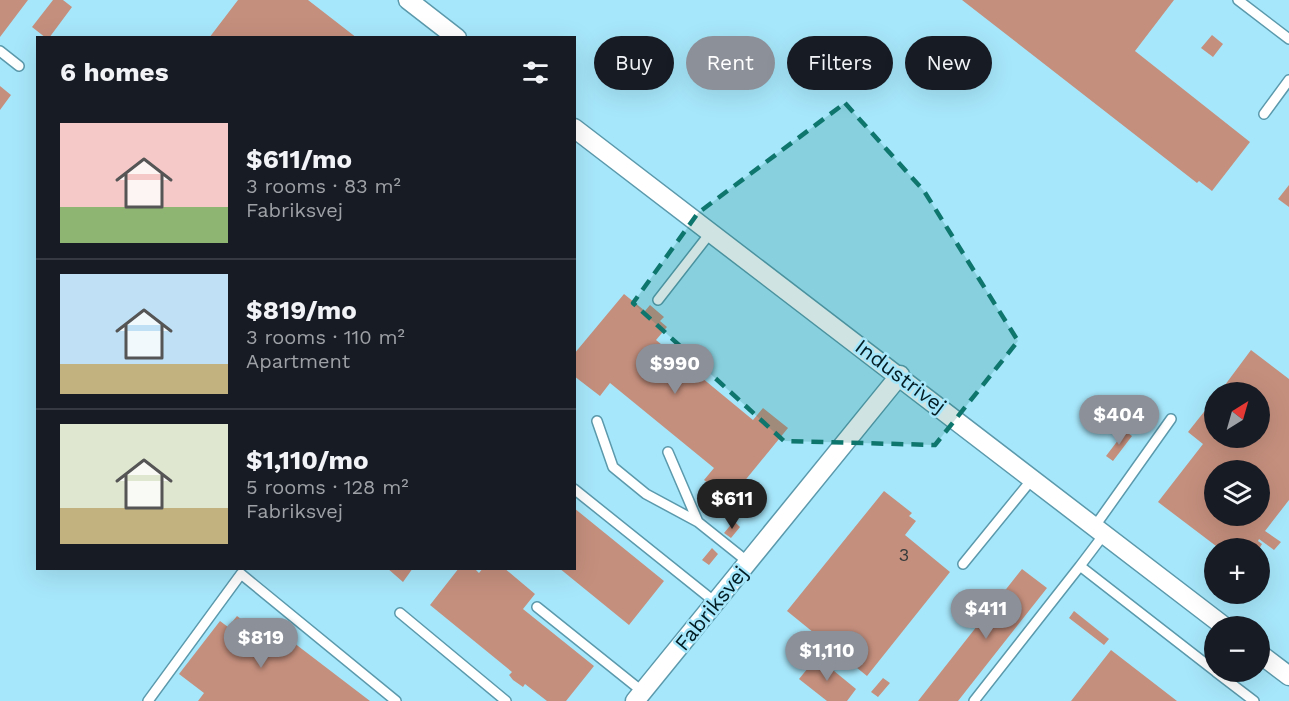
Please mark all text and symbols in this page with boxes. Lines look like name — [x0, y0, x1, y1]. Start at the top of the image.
chip: Buy — [594, 36, 674, 90]
chip: Rent — [686, 36, 775, 90]
chip: Filters — [787, 36, 893, 90]
chip: New — [905, 36, 992, 90]
icon: filters — [519, 56, 552, 89]
text: 6 homes — [60, 57, 169, 87]
text: $611/mo — [246, 144, 352, 174]
icon: home — [108, 147, 180, 219]
text: 3 rooms · 83 m² — [246, 174, 401, 198]
text: Fabriksvej — [246, 198, 343, 222]
text: $819/mo — [246, 295, 357, 325]
icon: home — [108, 298, 180, 370]
text: 3 rooms · 110 m² — [246, 325, 405, 349]
street label: Industrivej — [850, 334, 952, 418]
pin: $990 — [639, 344, 711, 395]
text: Apartment — [246, 349, 350, 373]
text: $990 — [650, 351, 700, 375]
north arrow — [1204, 382, 1270, 448]
map controls — [1204, 382, 1270, 682]
pin: $404 — [1083, 395, 1155, 446]
text: $404 — [1093, 402, 1145, 426]
text: $1,110/mo — [246, 445, 369, 475]
icon: home — [108, 448, 180, 520]
button: layers — [1204, 460, 1270, 526]
text: 5 rooms · 128 m² — [246, 475, 409, 499]
pin: $611 — [696, 479, 768, 530]
text: $611 — [711, 486, 753, 510]
text: Fabriksvej — [246, 499, 343, 523]
button: + — [1204, 538, 1270, 604]
house number: 3 — [899, 544, 909, 565]
street label: Fabriksvej — [669, 560, 753, 656]
pin: $411 — [950, 589, 1022, 640]
text: $411 — [965, 596, 1007, 620]
button: − — [1204, 616, 1270, 682]
pin: $819 — [225, 618, 297, 669]
text: $819 — [238, 625, 284, 649]
pin: $1,110 — [778, 631, 876, 682]
text: $1,110 — [799, 638, 855, 662]

